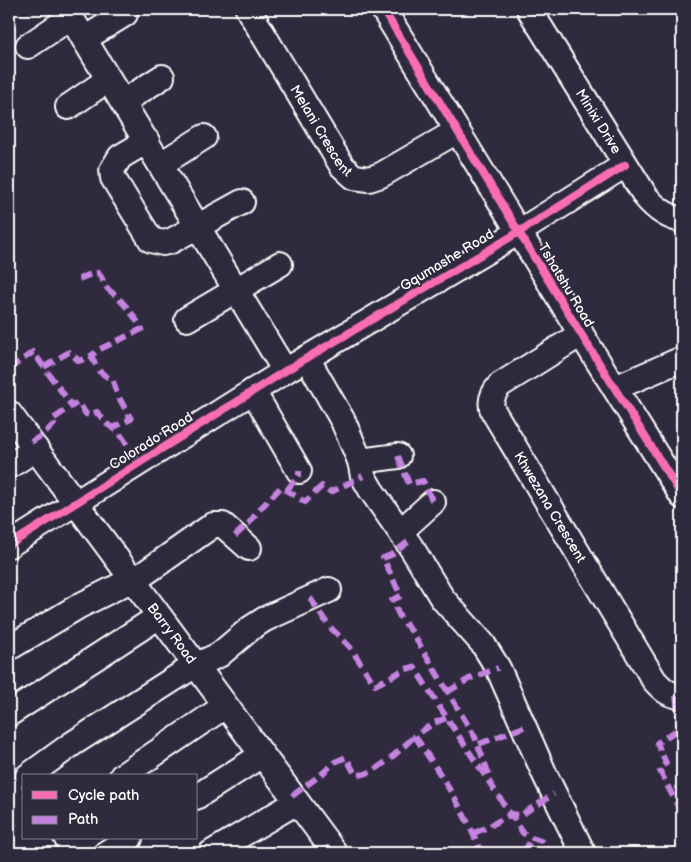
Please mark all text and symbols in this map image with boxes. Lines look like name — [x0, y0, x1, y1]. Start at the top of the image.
street label: Melani Crescent — [287, 82, 356, 180]
street label: Minixi Drive — [572, 86, 625, 157]
street label: Gqumashe Road — [397, 225, 497, 295]
street label: Tshatshu Road — [534, 240, 598, 330]
street label: Colorado Road — [106, 409, 196, 473]
street label: Khwezana Crescent — [511, 448, 591, 566]
street label: Barry Road — [144, 599, 200, 667]
legend — [22, 774, 198, 840]
text: Cycle path — [68, 786, 139, 805]
text: Path — [68, 810, 98, 829]

